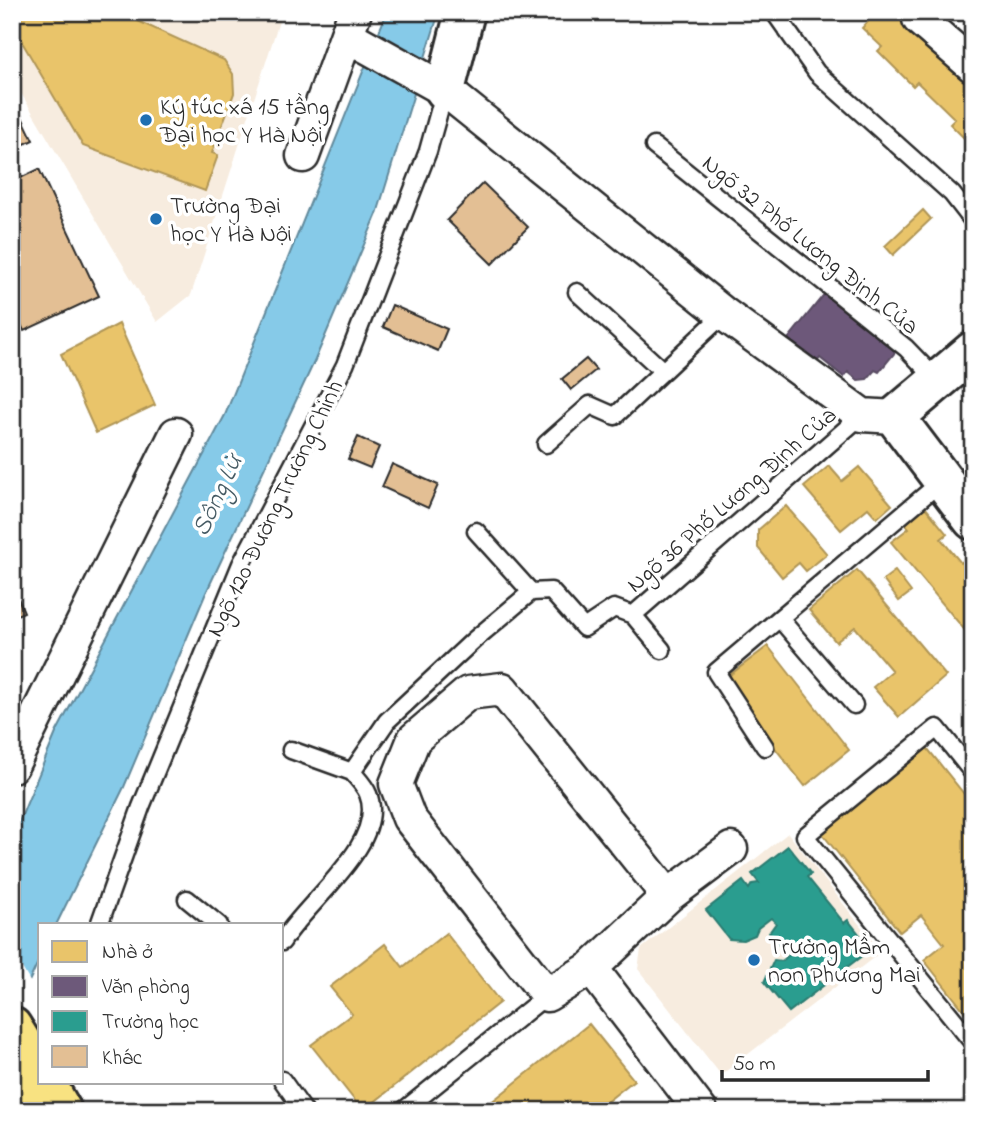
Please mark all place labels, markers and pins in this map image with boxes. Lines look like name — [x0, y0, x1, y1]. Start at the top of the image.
place label: Ký túc xá 15 tầng Đại học Y Hà Nội — [159, 91, 329, 154]
marker: Ký túc xá 15 tầng Đại học Y Hà Nội — [138, 112, 154, 128]
place label: Trường Đại học Y Hà Nội — [170, 190, 292, 253]
marker: Trường Đại học Y Hà Nội — [148, 211, 164, 227]
place label: Trường Mầm non Phương Mai — [768, 931, 921, 994]
marker: Trường Mầm non Phương Mai — [746, 952, 762, 968]

